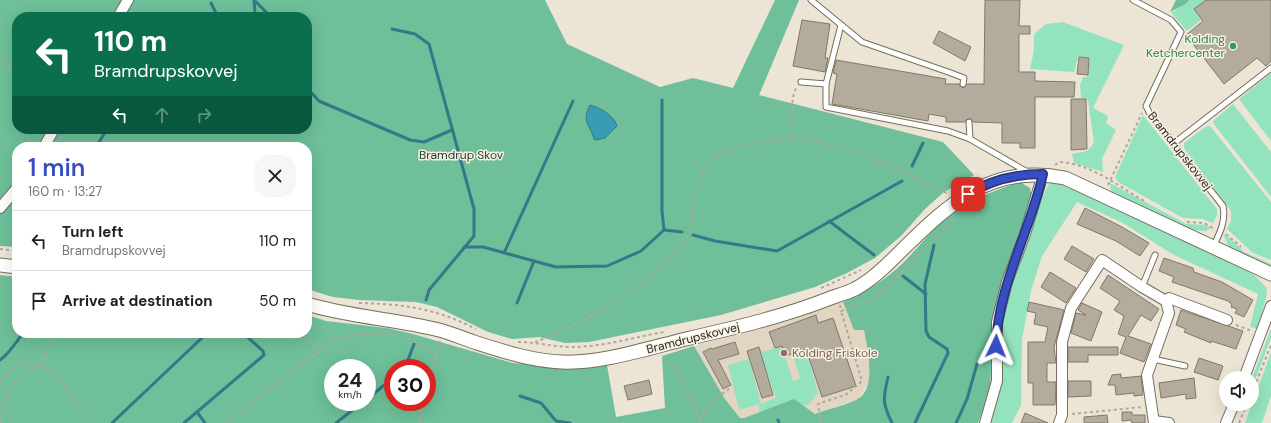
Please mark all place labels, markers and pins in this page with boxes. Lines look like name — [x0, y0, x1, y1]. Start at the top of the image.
place label: Kolding Ketchercenter — [1146, 31, 1226, 61]
marker: Kolding Ketchercenter — [1228, 41, 1238, 51]
pin — [951, 177, 985, 211]
place label: Kolding Friskole — [792, 345, 878, 361]
marker: Kolding Friskole — [779, 348, 789, 358]

